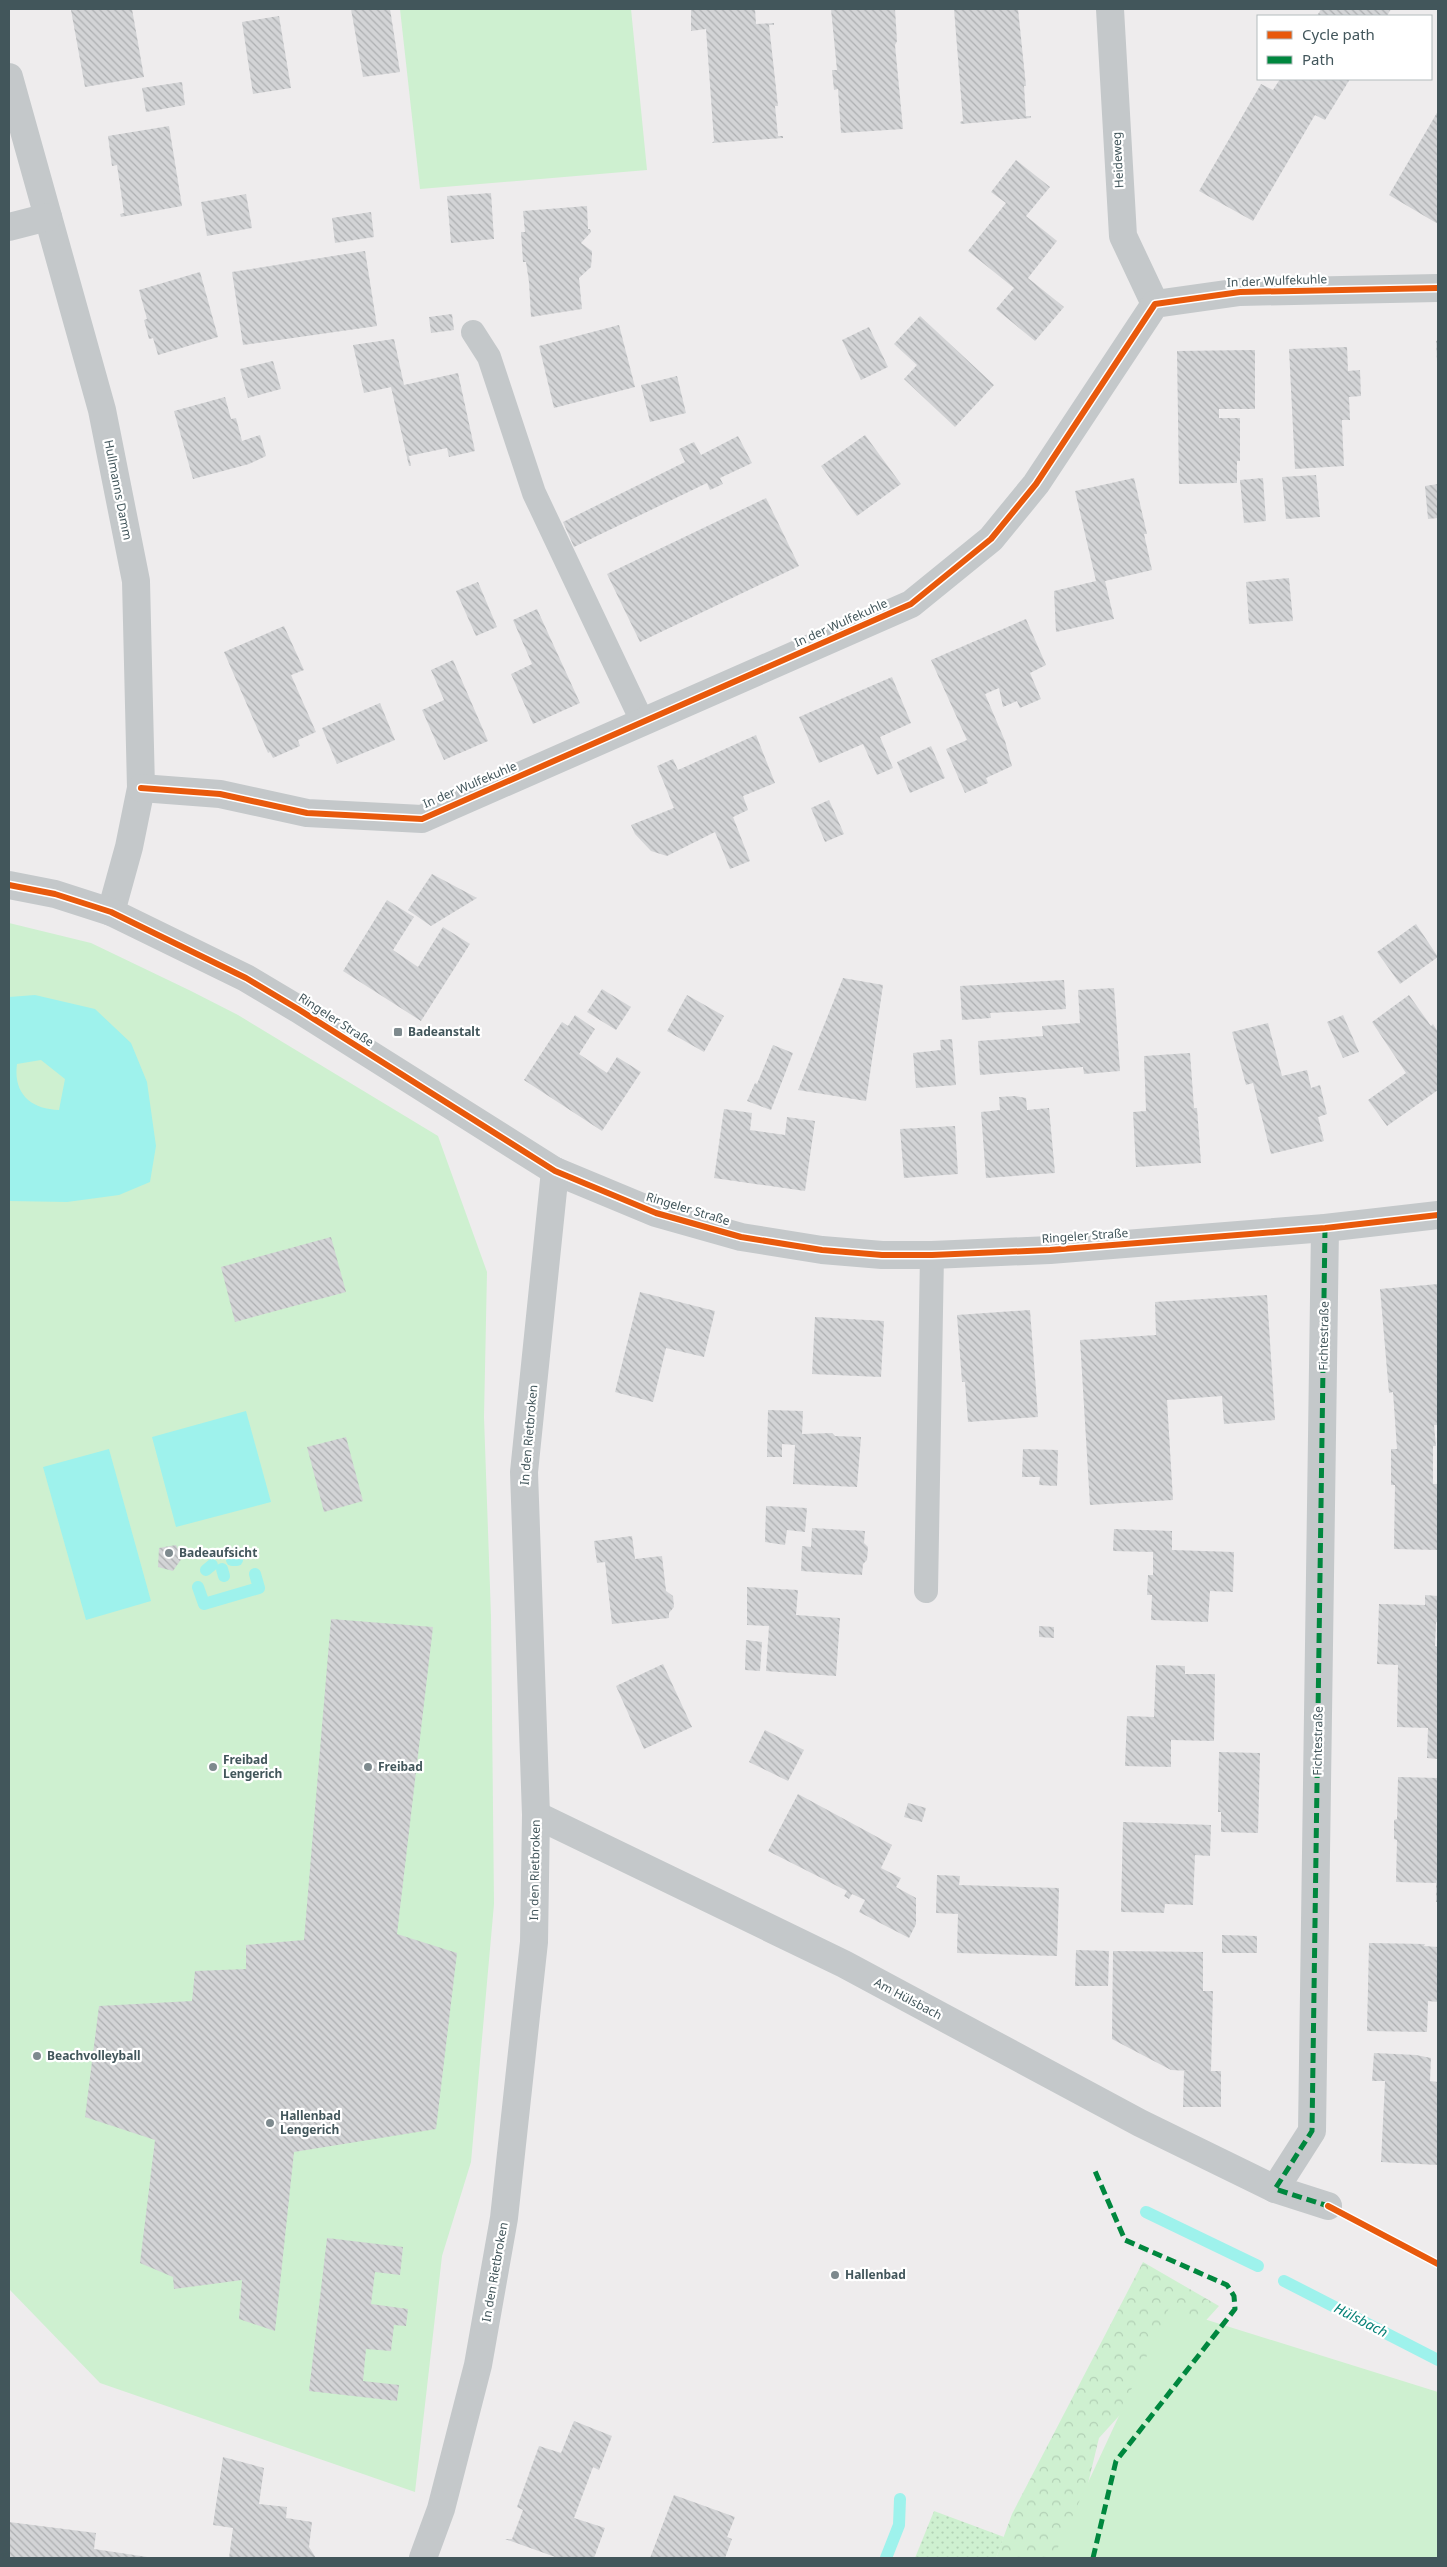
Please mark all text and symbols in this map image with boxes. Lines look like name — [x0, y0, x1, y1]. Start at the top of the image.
legend — [1257, 15, 1432, 80]
text: Cycle path — [1302, 24, 1375, 44]
text: Path — [1302, 49, 1334, 69]
street label: Heideweg — [1108, 131, 1127, 189]
street label: In der Wulfekuhle — [1227, 270, 1328, 291]
street label: Hullmanns Damm — [100, 438, 137, 542]
street label: In der Wulfekuhle — [791, 594, 890, 651]
street label: In der Wulfekuhle — [420, 757, 520, 812]
street label: Ringeler Straße — [295, 989, 377, 1050]
place label: Badeanstalt — [408, 1023, 480, 1040]
marker: Badeanstalt — [392, 1026, 404, 1038]
street label: Ringeler Straße — [644, 1188, 732, 1229]
street label: Ringeler Straße — [1041, 1224, 1129, 1247]
street label: Fichtestraße — [1314, 1301, 1333, 1371]
street label: In den Rietbroken — [516, 1384, 541, 1486]
place label: Badeaufsicht — [179, 1544, 257, 1561]
marker: Badeaufsicht — [163, 1547, 175, 1559]
street label: Fichtestraße — [1308, 1706, 1327, 1776]
place label: Freibad Lengerich — [223, 1751, 282, 1782]
place label: Freibad — [378, 1758, 423, 1775]
marker: Freibad Lengerich — [207, 1761, 219, 1773]
marker: Freibad — [362, 1761, 374, 1773]
street label: In den Rietbroken — [525, 1819, 544, 1921]
street label: Am Hülsbach — [871, 1974, 945, 2024]
place label: Beachvolleyball — [47, 2047, 141, 2064]
marker: Beachvolleyball — [31, 2050, 43, 2062]
place label: Hallenbad Lengerich — [280, 2107, 341, 2138]
marker: Hallenbad Lengerich — [264, 2117, 276, 2129]
street label: In den Rietbroken — [477, 2221, 512, 2323]
place label: Hallenbad — [845, 2266, 906, 2283]
marker: Hallenbad — [829, 2269, 841, 2281]
water label: Hülsbach — [1331, 2298, 1391, 2341]

